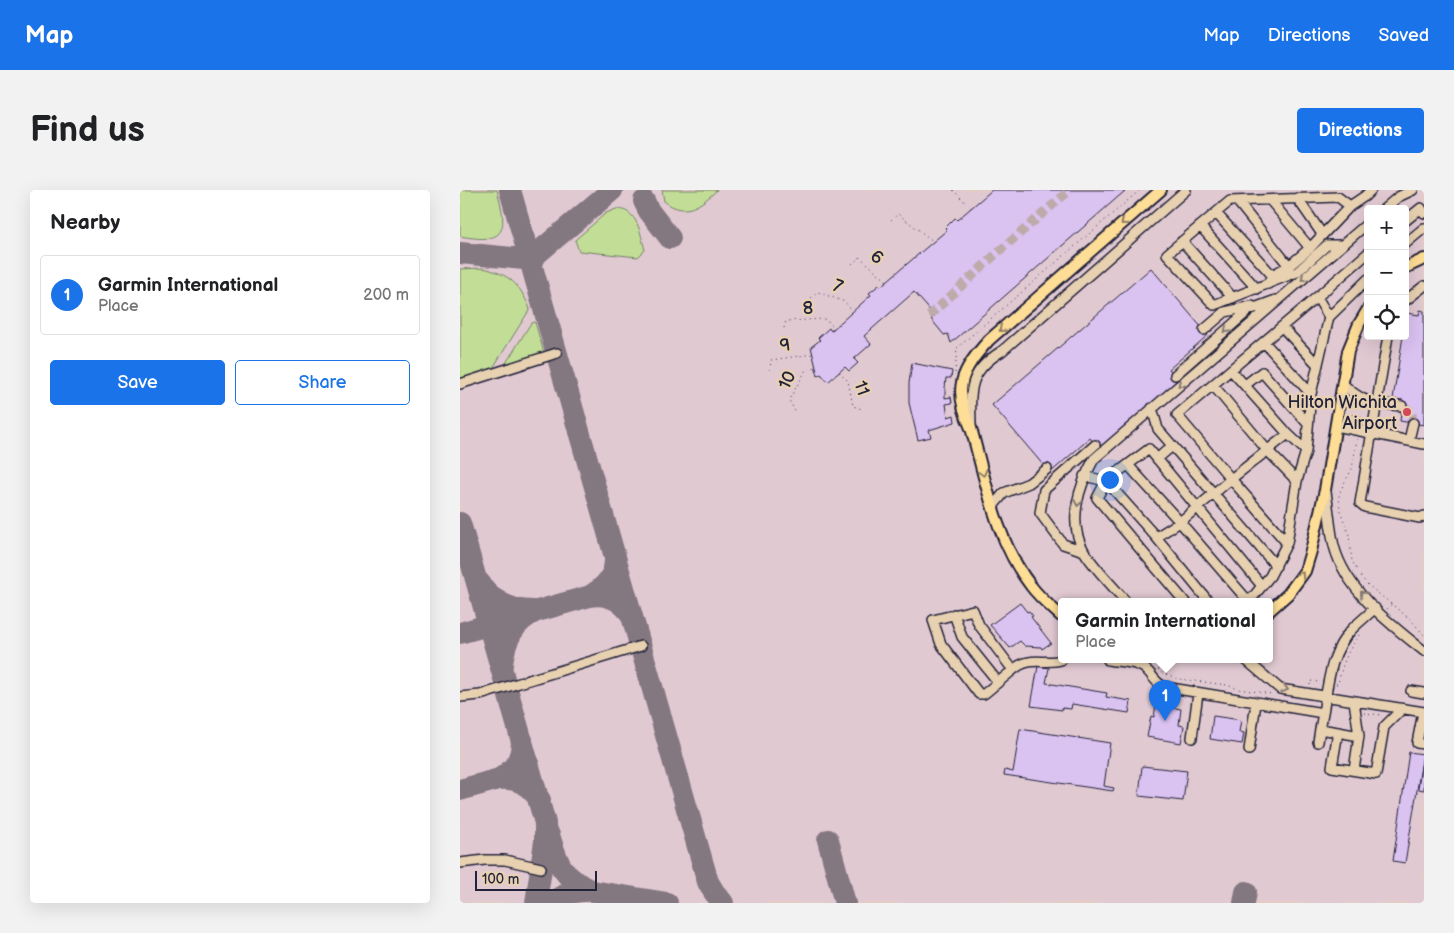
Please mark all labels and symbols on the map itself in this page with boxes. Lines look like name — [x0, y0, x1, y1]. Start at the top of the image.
one-way arrow — [1121, 216, 1130, 225]
street label: 6 — [866, 246, 888, 269]
one-way arrow — [1301, 272, 1310, 281]
street label: 7 — [830, 275, 846, 298]
street label: 8 — [802, 298, 814, 319]
one-way arrow — [998, 323, 1007, 332]
one-way arrow — [1223, 324, 1232, 333]
street label: 9 — [778, 334, 792, 357]
street label: 10 — [774, 368, 801, 393]
street label: 11 — [849, 378, 874, 398]
one-way arrow — [1178, 378, 1187, 387]
place label: Hilton Wichita Airport — [1287, 392, 1397, 434]
marker: Hilton Wichita Airport — [1401, 406, 1413, 418]
your location — [1097, 467, 1123, 493]
one-way arrow — [978, 468, 988, 477]
one-way arrow — [1073, 498, 1083, 507]
one-way arrow — [1295, 571, 1304, 581]
one-way arrow — [1359, 591, 1368, 600]
pin: 1 — [1149, 680, 1181, 721]
one-way arrow — [1280, 683, 1289, 693]
scale bar — [475, 868, 598, 891]

